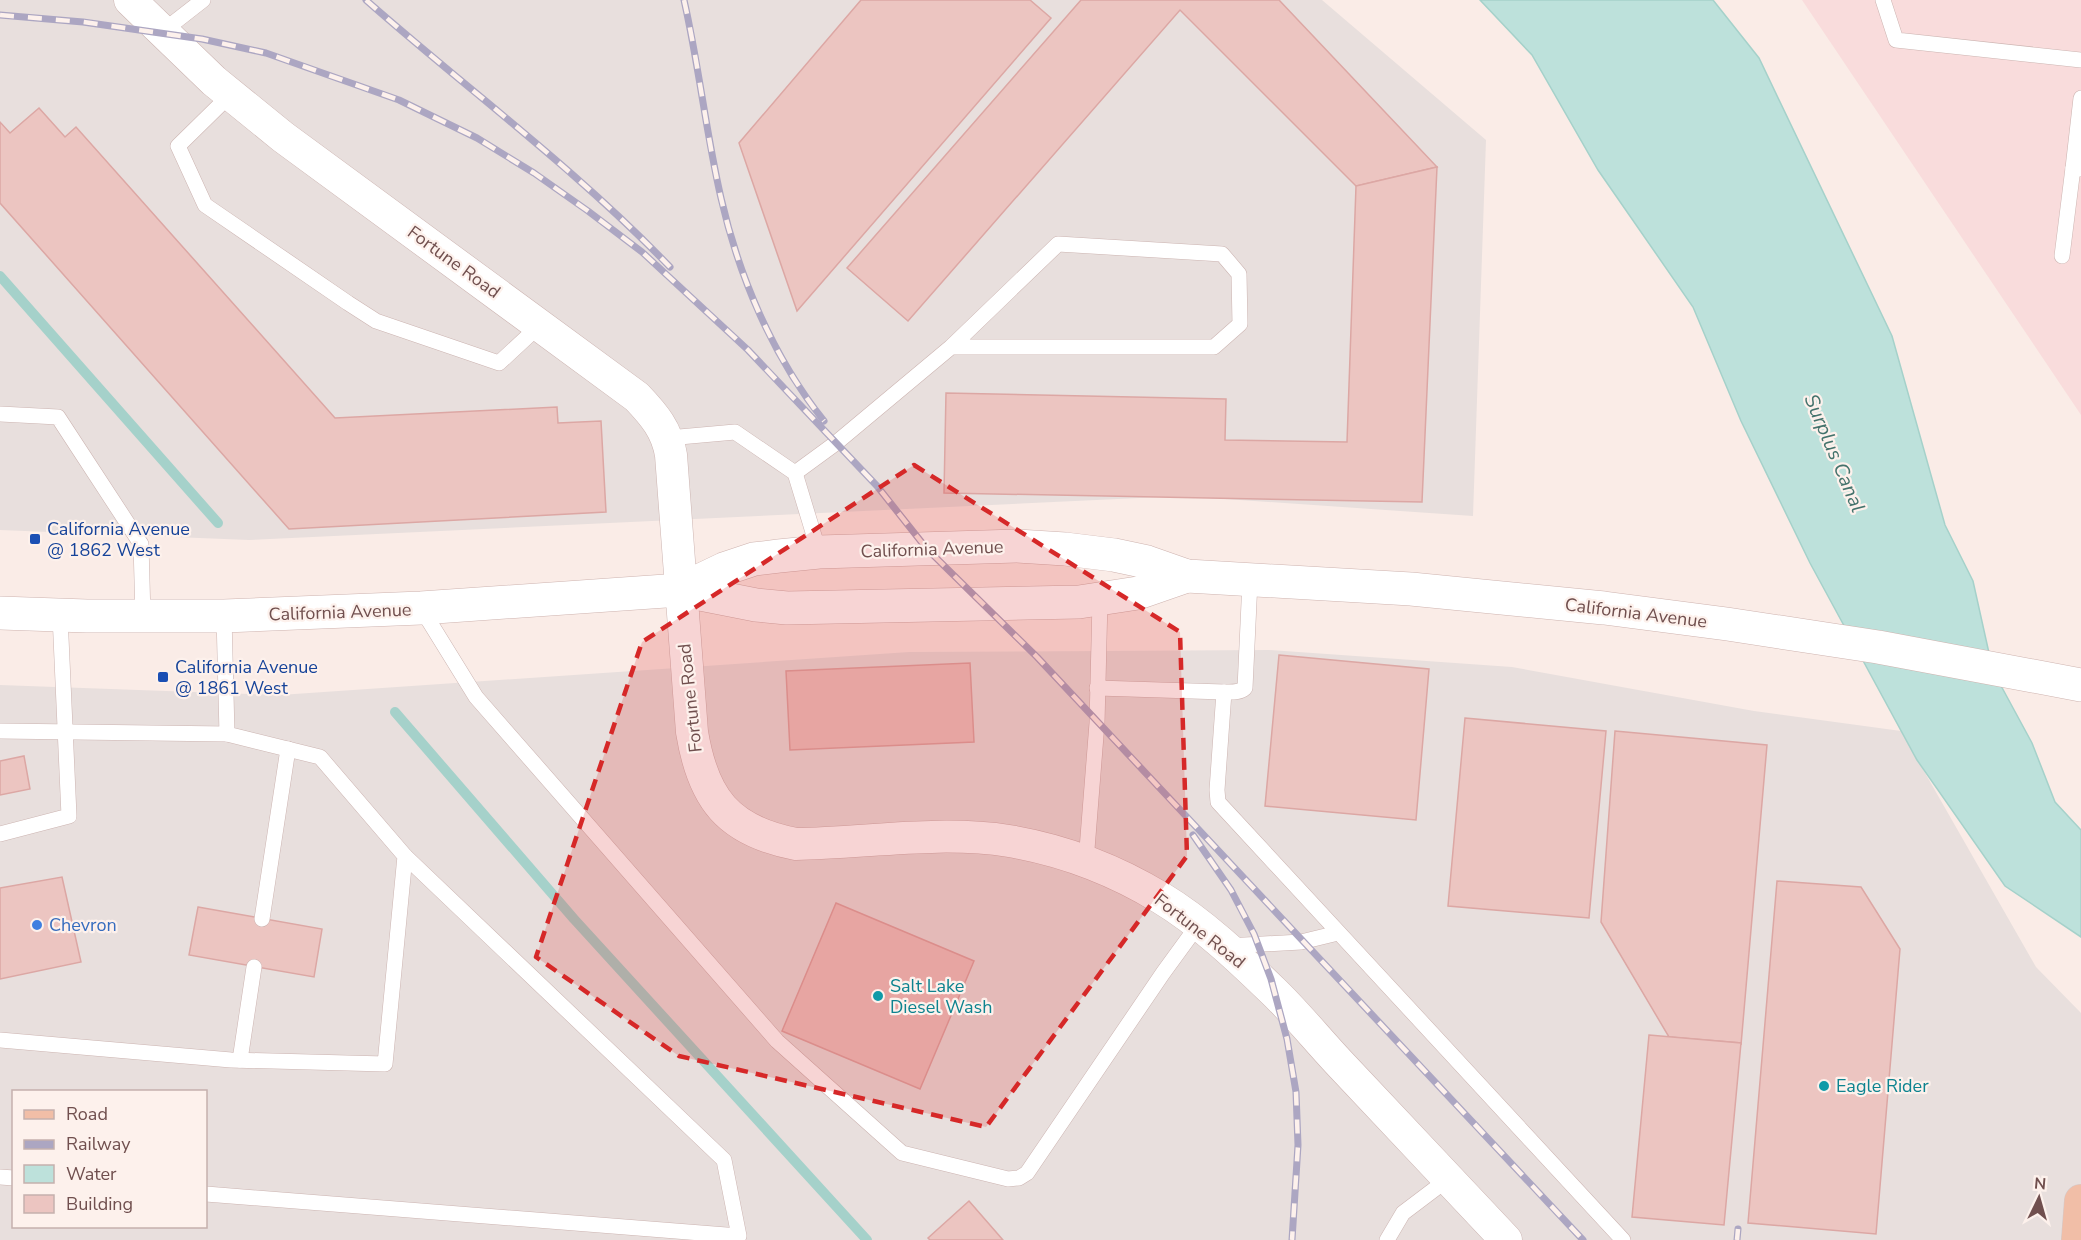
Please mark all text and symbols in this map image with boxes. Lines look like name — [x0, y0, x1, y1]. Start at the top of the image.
street label: Fortune Road — [403, 220, 505, 304]
water label: Surplus Canal — [1798, 390, 1872, 516]
place label: California Avenue @ 1862 West — [47, 517, 190, 562]
marker: California Avenue @ 1862 West — [28, 532, 42, 546]
street label: California Avenue — [860, 535, 1004, 563]
street label: California Avenue — [1564, 592, 1708, 634]
street label: California Avenue — [268, 598, 412, 626]
street label: Fortune Road — [672, 642, 708, 754]
place label: California Avenue @ 1861 West — [175, 655, 318, 700]
marker: California Avenue @ 1861 West — [156, 670, 170, 684]
street label: Fortune Road — [1150, 888, 1250, 974]
place label: Chevron — [49, 913, 117, 937]
marker: Chevron — [30, 918, 44, 932]
place label: Salt Lake Diesel Wash — [890, 974, 993, 1019]
marker: Salt Lake Diesel Wash — [871, 989, 885, 1003]
place label: Eagle Rider — [1836, 1074, 1929, 1098]
marker: Eagle Rider — [1817, 1079, 1831, 1093]
legend — [12, 1090, 207, 1228]
text: Road — [66, 1102, 108, 1126]
text: Railway — [66, 1132, 131, 1156]
text: Water — [66, 1162, 117, 1186]
north arrow — [2009, 1168, 2069, 1228]
text: N — [2033, 1173, 2047, 1196]
text: Building — [66, 1192, 133, 1216]

